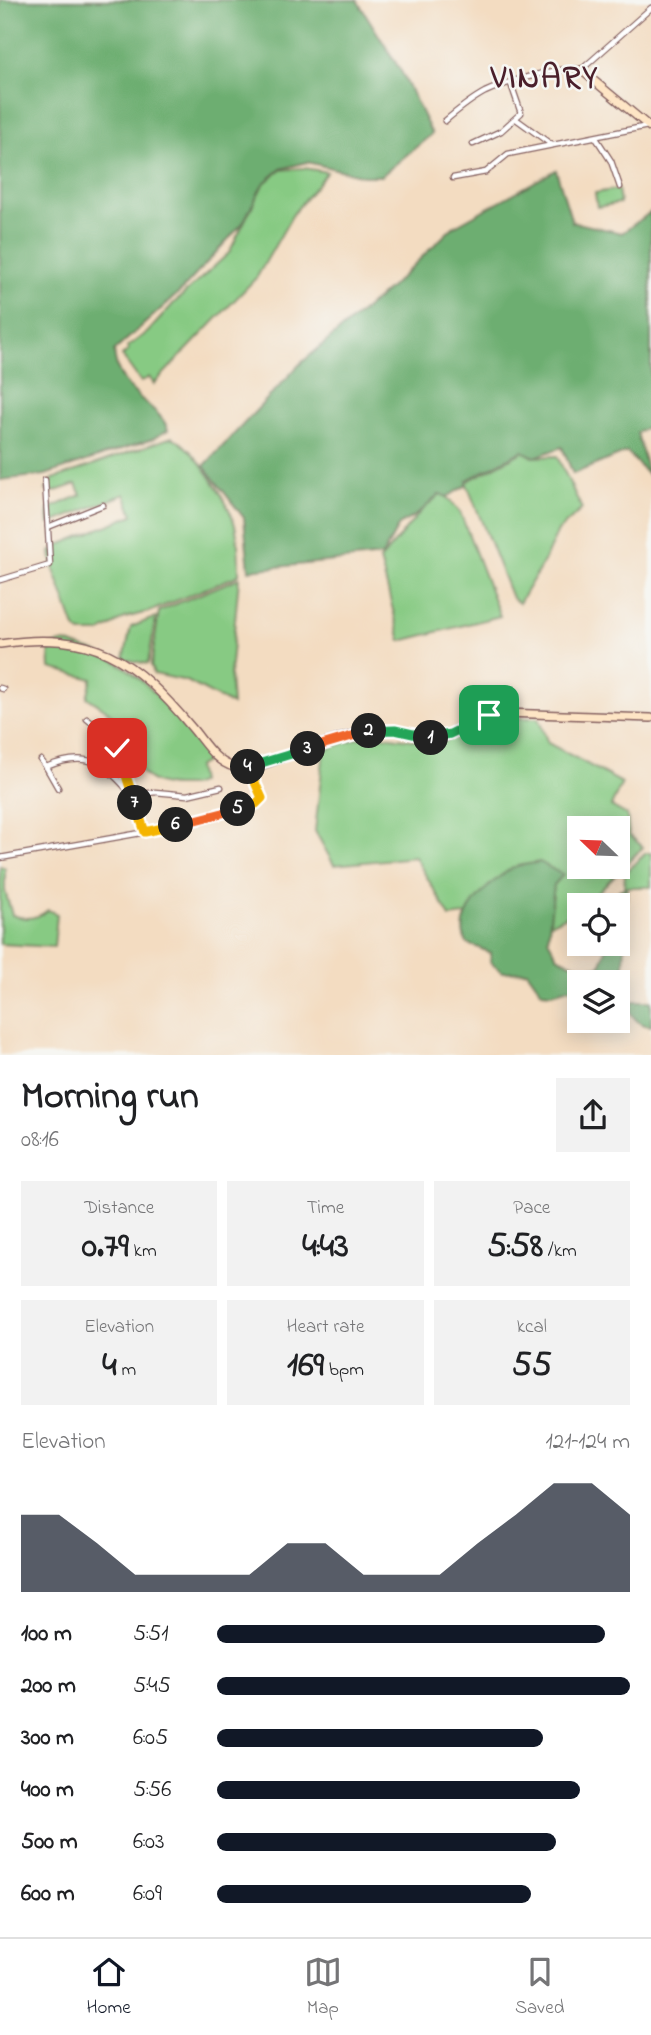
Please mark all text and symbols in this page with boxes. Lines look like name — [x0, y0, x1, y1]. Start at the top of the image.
district label: VINARY — [490, 56, 599, 103]
pin — [459, 685, 519, 745]
icon: arrive — [470, 696, 508, 734]
pin: 2 — [352, 714, 386, 748]
text: 2 — [364, 717, 373, 744]
pin — [87, 718, 147, 778]
pin: 1 — [414, 720, 448, 756]
text: 1 — [427, 724, 434, 751]
icon: check — [98, 729, 136, 767]
pin: 3 — [290, 732, 326, 766]
text: 3 — [304, 735, 311, 762]
pin: 4 — [230, 750, 266, 784]
text: 4 — [244, 753, 251, 780]
pin: 7 — [118, 786, 152, 820]
text: 7 — [131, 789, 138, 816]
pin: 5 — [220, 792, 256, 826]
text: 5 — [232, 795, 243, 822]
pin: 6 — [158, 808, 194, 842]
text: 6 — [171, 811, 180, 838]
north arrow — [567, 816, 630, 878]
map controls — [567, 816, 630, 1033]
button: locate — [567, 893, 630, 956]
button: layers — [567, 970, 630, 1033]
text: Morning run — [21, 1070, 199, 1126]
button: share — [556, 1078, 630, 1152]
text: 08:16 — [21, 1124, 59, 1157]
text: Distance — [84, 1195, 154, 1222]
text: Time — [307, 1195, 344, 1222]
text: Pace — [513, 1195, 550, 1222]
text: 0.79 — [82, 1222, 129, 1273]
text: 4:43 — [302, 1222, 349, 1273]
text: 5:58 — [487, 1222, 543, 1273]
text: km — [129, 1238, 157, 1265]
text: /km — [543, 1238, 577, 1265]
text: Elevation — [84, 1314, 154, 1341]
text: Heart rate — [287, 1314, 364, 1341]
text: kcal — [517, 1314, 547, 1341]
text: 4 — [102, 1341, 117, 1392]
text: 169 — [287, 1341, 324, 1392]
text: 55 — [512, 1341, 552, 1392]
text: m — [117, 1357, 136, 1384]
text: bpm — [324, 1357, 364, 1384]
text: Elevation — [21, 1426, 106, 1459]
text: 121–124 m — [545, 1426, 630, 1459]
text: 100 m — [21, 1618, 72, 1651]
text: 5:51 — [133, 1618, 169, 1651]
text: 200 m — [21, 1670, 76, 1703]
text: 5:45 — [133, 1670, 171, 1703]
text: 300 m — [21, 1722, 74, 1755]
text: 6:05 — [133, 1722, 168, 1755]
text: 400 m — [21, 1774, 74, 1807]
text: 5:56 — [133, 1774, 171, 1807]
text: 500 m — [21, 1826, 78, 1859]
text: 6:03 — [133, 1826, 165, 1859]
text: 600 m — [21, 1878, 75, 1911]
text: 6:09 — [133, 1878, 162, 1911]
tab: Home — [87, 1953, 131, 2022]
tab: Map — [304, 1953, 342, 2022]
tab: Saved — [515, 1953, 564, 2022]

